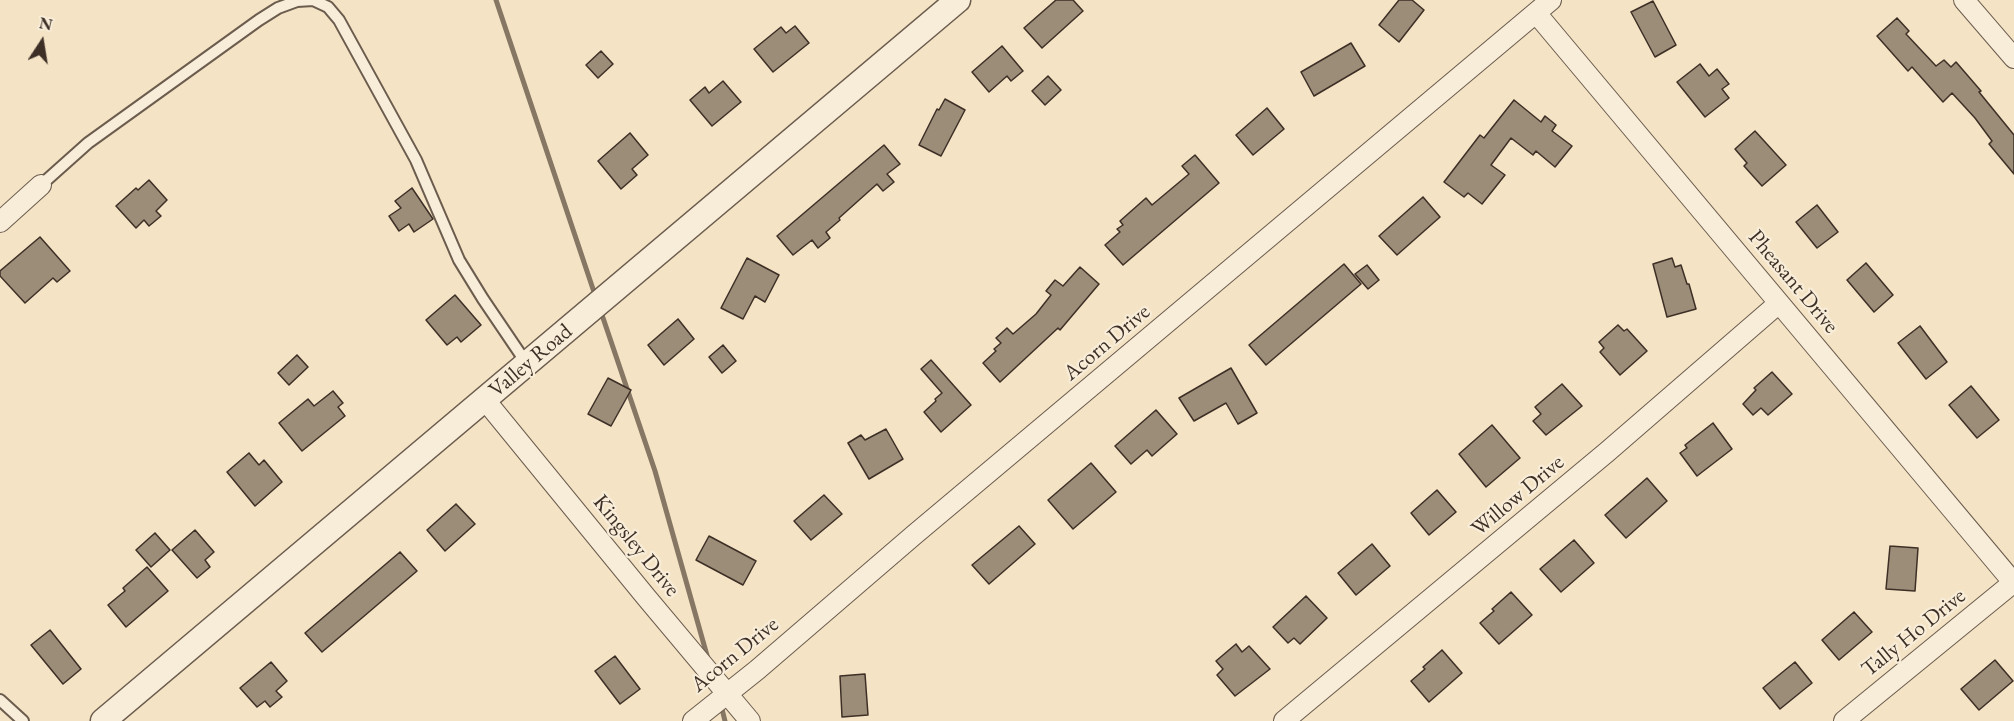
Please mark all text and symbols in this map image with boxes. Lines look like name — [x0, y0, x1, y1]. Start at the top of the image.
north arrow — [12, 12, 72, 72]
text: N — [37, 12, 54, 36]
street label: Pheasant Drive — [1742, 225, 1844, 339]
street label: Acorn Drive — [1058, 299, 1156, 387]
street label: Valley Road — [484, 319, 578, 403]
street label: Willow Drive — [1466, 450, 1570, 542]
street label: Kingsley Drive — [587, 490, 685, 602]
street label: Tally Ho Drive — [1857, 583, 1971, 683]
street label: Acorn Drive — [686, 612, 784, 698]

